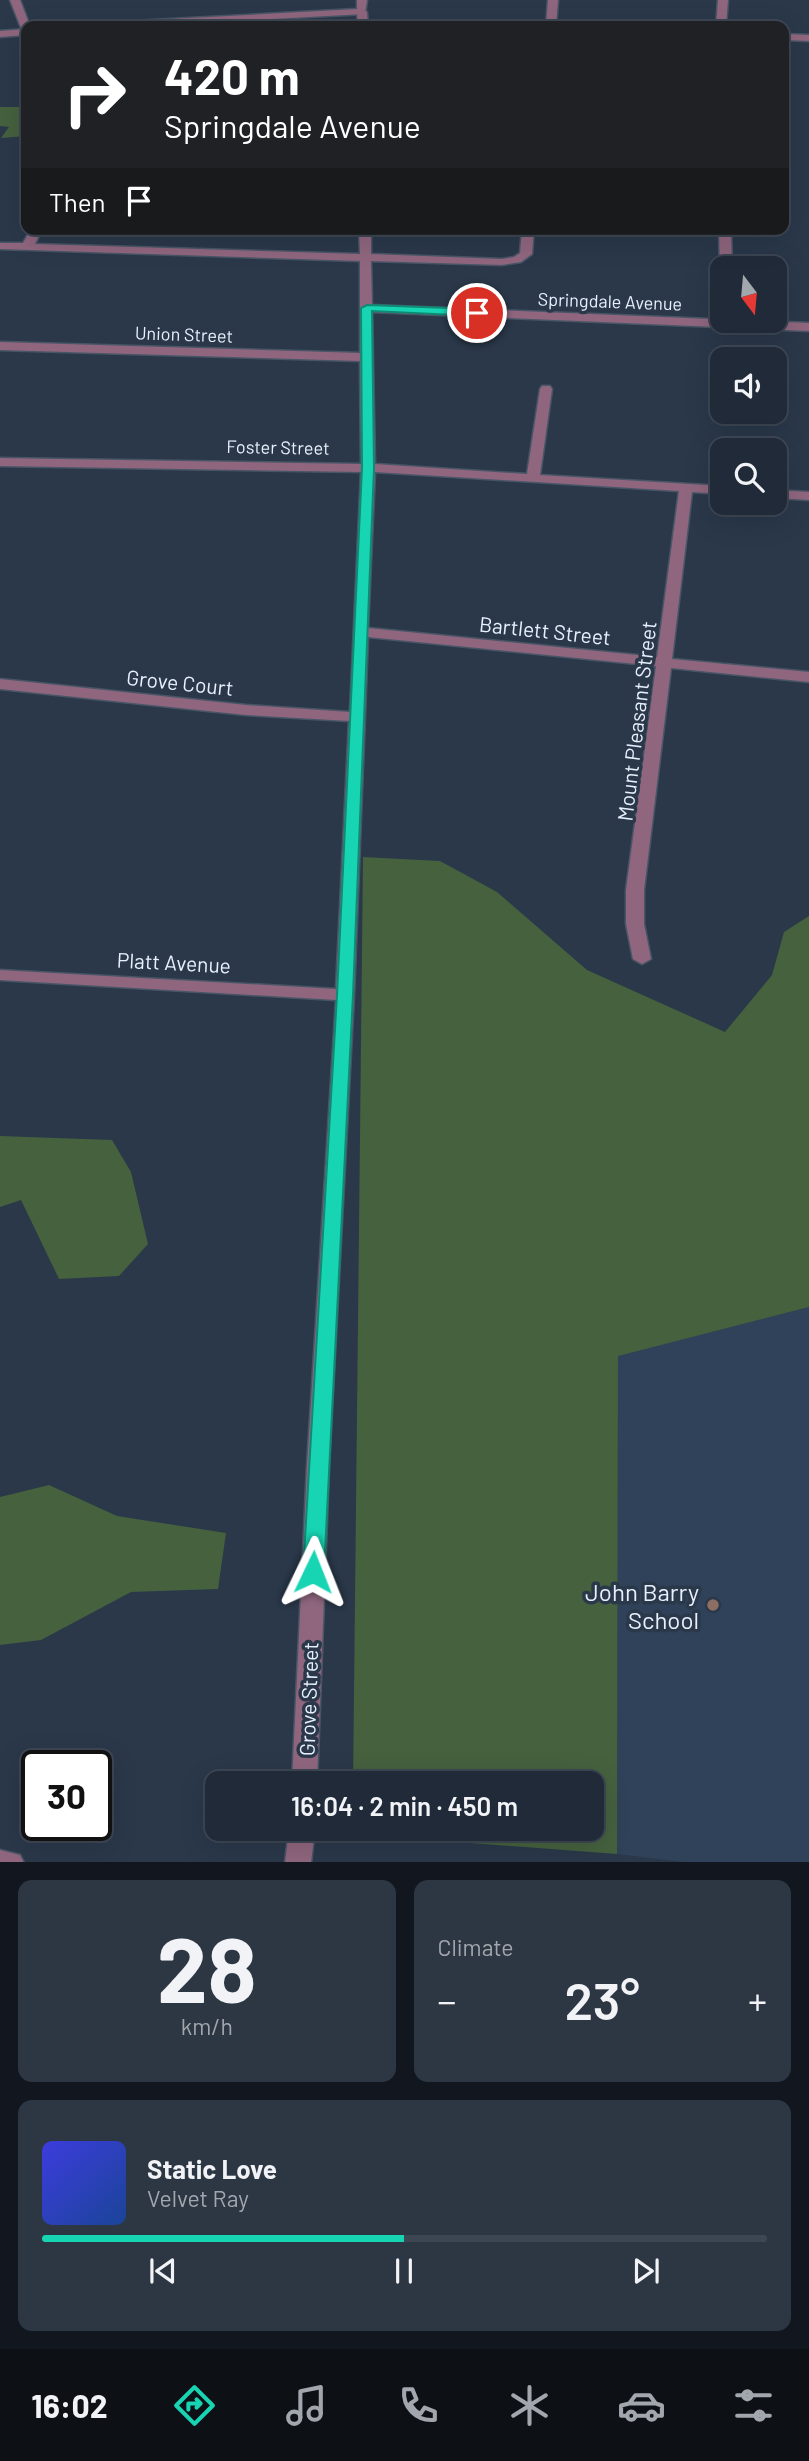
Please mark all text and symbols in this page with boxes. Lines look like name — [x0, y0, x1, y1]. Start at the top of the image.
text: 420 m — [164, 46, 300, 105]
icon: right — [49, 49, 140, 140]
text: Springdale Avenue — [164, 106, 421, 144]
icon: arrive — [120, 182, 158, 220]
text: Then — [49, 186, 106, 217]
north arrow — [710, 256, 788, 332]
map controls — [710, 256, 787, 515]
pin — [447, 283, 507, 343]
street label: Springdale Avenue — [537, 287, 683, 315]
icon: arrive — [458, 294, 496, 332]
street label: Union Street — [135, 321, 233, 347]
button: sound — [710, 347, 787, 424]
street label: Foster Street — [226, 435, 330, 459]
button: search — [710, 438, 787, 515]
street label: Bartlett Street — [478, 611, 612, 649]
street label: Mount Pleasant Street — [611, 620, 661, 822]
street label: Grove Court — [125, 664, 235, 700]
street label: Platt Avenue — [116, 947, 232, 977]
position arrow — [276, 1535, 350, 1609]
place label: John Barry School — [585, 1577, 699, 1634]
marker: John Barry School — [705, 1597, 721, 1613]
street label: Grove Street — [294, 1642, 322, 1756]
speed limit sign: 30 — [21, 1750, 112, 1841]
text: 16:04 · 2 min · 450 m — [291, 1790, 518, 1821]
text: 28 — [157, 1912, 257, 2021]
text: Climate — [438, 1933, 514, 1961]
text: 23° — [565, 1968, 640, 2030]
text: − — [438, 1977, 457, 2023]
text: + — [748, 1977, 767, 2023]
text: km/h — [181, 2012, 233, 2040]
text: Static Love — [147, 2153, 277, 2184]
text: Velvet Ray — [147, 2184, 249, 2212]
icon: previous — [144, 2252, 182, 2290]
icon: pause — [385, 2252, 423, 2290]
icon: next — [627, 2252, 665, 2290]
icon: directions — [170, 2381, 219, 2430]
icon: music — [282, 2381, 331, 2430]
icon: phone — [394, 2381, 443, 2430]
icon: climate — [505, 2381, 554, 2430]
icon: car — [617, 2381, 666, 2430]
icon: filters — [729, 2381, 778, 2430]
text: 16:02 — [31, 2386, 108, 2424]

